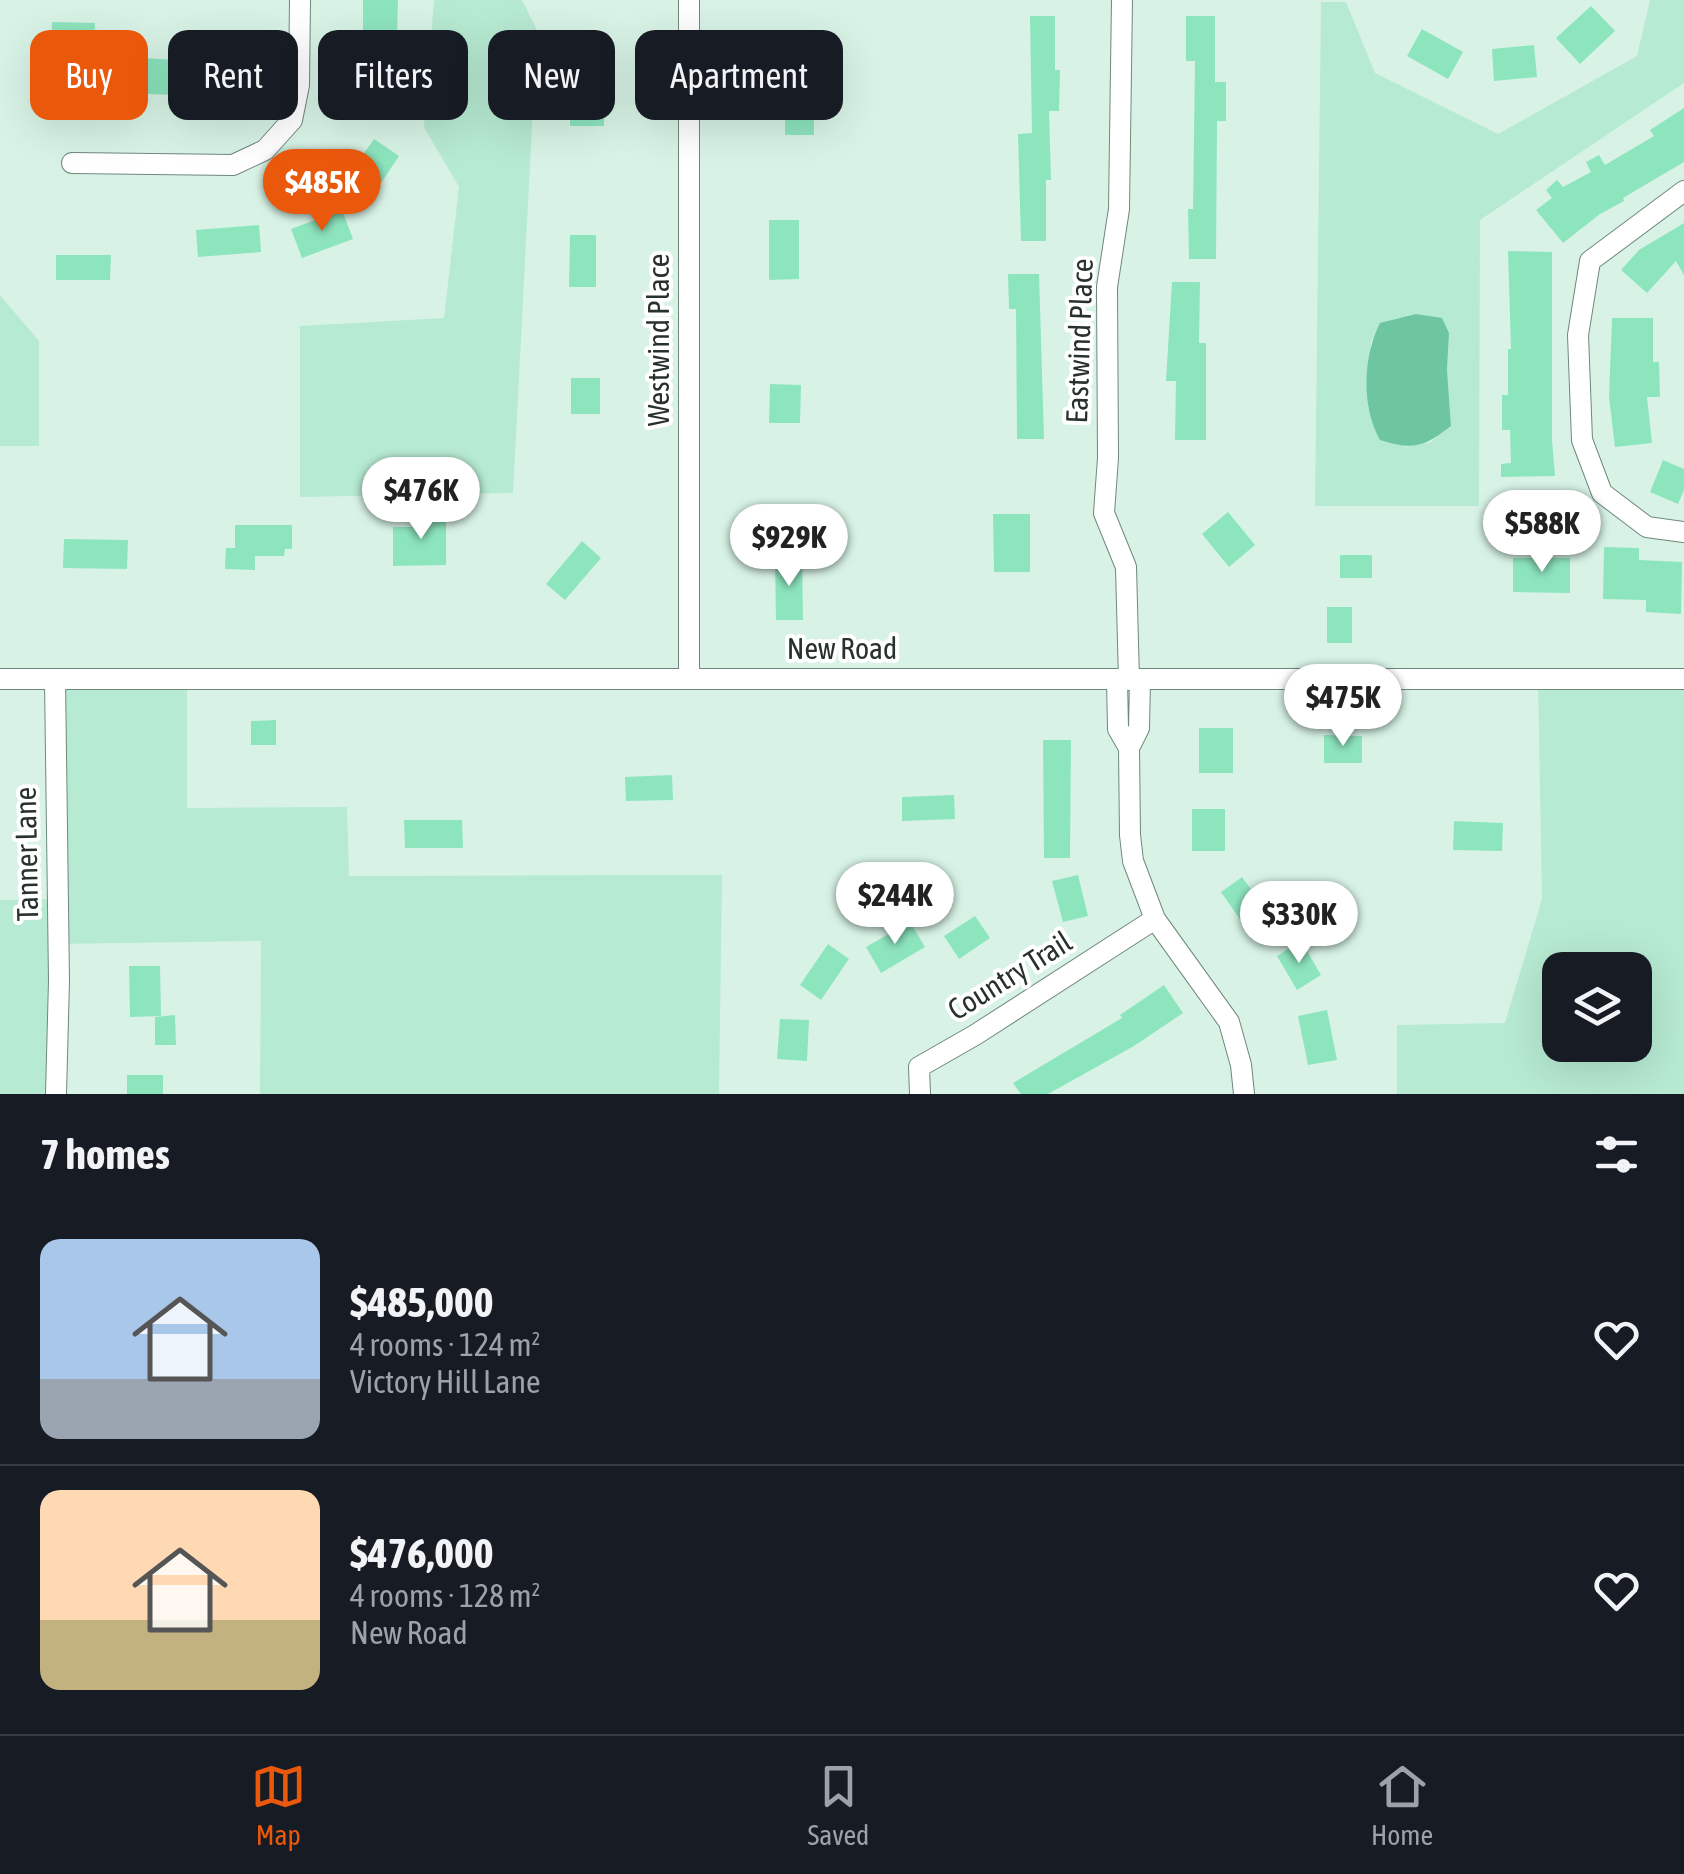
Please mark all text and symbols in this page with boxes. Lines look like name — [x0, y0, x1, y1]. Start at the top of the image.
chip: Buy — [30, 30, 148, 120]
chip: Rent — [168, 30, 298, 120]
chip: Filters — [318, 30, 468, 120]
chip: New — [488, 30, 615, 120]
chip: Apartment — [635, 30, 843, 120]
pin: $485K — [252, 149, 392, 234]
text: $485K — [285, 163, 359, 200]
street label: Westwind Place — [641, 254, 675, 426]
street label: Eastwind Place — [1059, 258, 1099, 424]
pin: $476K — [351, 457, 491, 542]
text: $476K — [384, 471, 458, 508]
pin: $588K — [1472, 490, 1612, 575]
pin: $929K — [719, 504, 859, 589]
text: $588K — [1505, 504, 1579, 541]
text: $929K — [752, 518, 826, 555]
street label: New Road — [787, 631, 897, 665]
pin: $475K — [1273, 664, 1413, 749]
text: $475K — [1306, 678, 1380, 715]
street label: Tanner Lane — [8, 787, 44, 922]
pin: $244K — [825, 862, 965, 947]
text: $244K — [858, 876, 932, 913]
pin: $330K — [1229, 881, 1369, 966]
text: $330K — [1262, 895, 1336, 932]
street label: Country Trail — [942, 924, 1077, 1026]
map controls — [1542, 952, 1652, 1062]
button: layers — [1542, 952, 1652, 1062]
icon: filters — [1589, 1127, 1644, 1182]
text: 7 homes — [40, 1130, 170, 1178]
text: $485,000 — [350, 1278, 494, 1326]
icon: home — [120, 1279, 240, 1399]
icon: heart — [1589, 1312, 1644, 1367]
text: 4 rooms · 124 m² — [350, 1326, 540, 1363]
text: Victory Hill Lane — [350, 1363, 540, 1400]
text: $476,000 — [350, 1529, 494, 1577]
icon: home — [120, 1530, 240, 1650]
icon: heart — [1589, 1563, 1644, 1618]
text: 4 rooms · 128 m² — [350, 1577, 540, 1614]
text: New Road — [350, 1614, 468, 1651]
tab: Map — [251, 1759, 306, 1851]
tab: Saved — [807, 1759, 869, 1851]
tab: Home — [1371, 1759, 1433, 1851]

